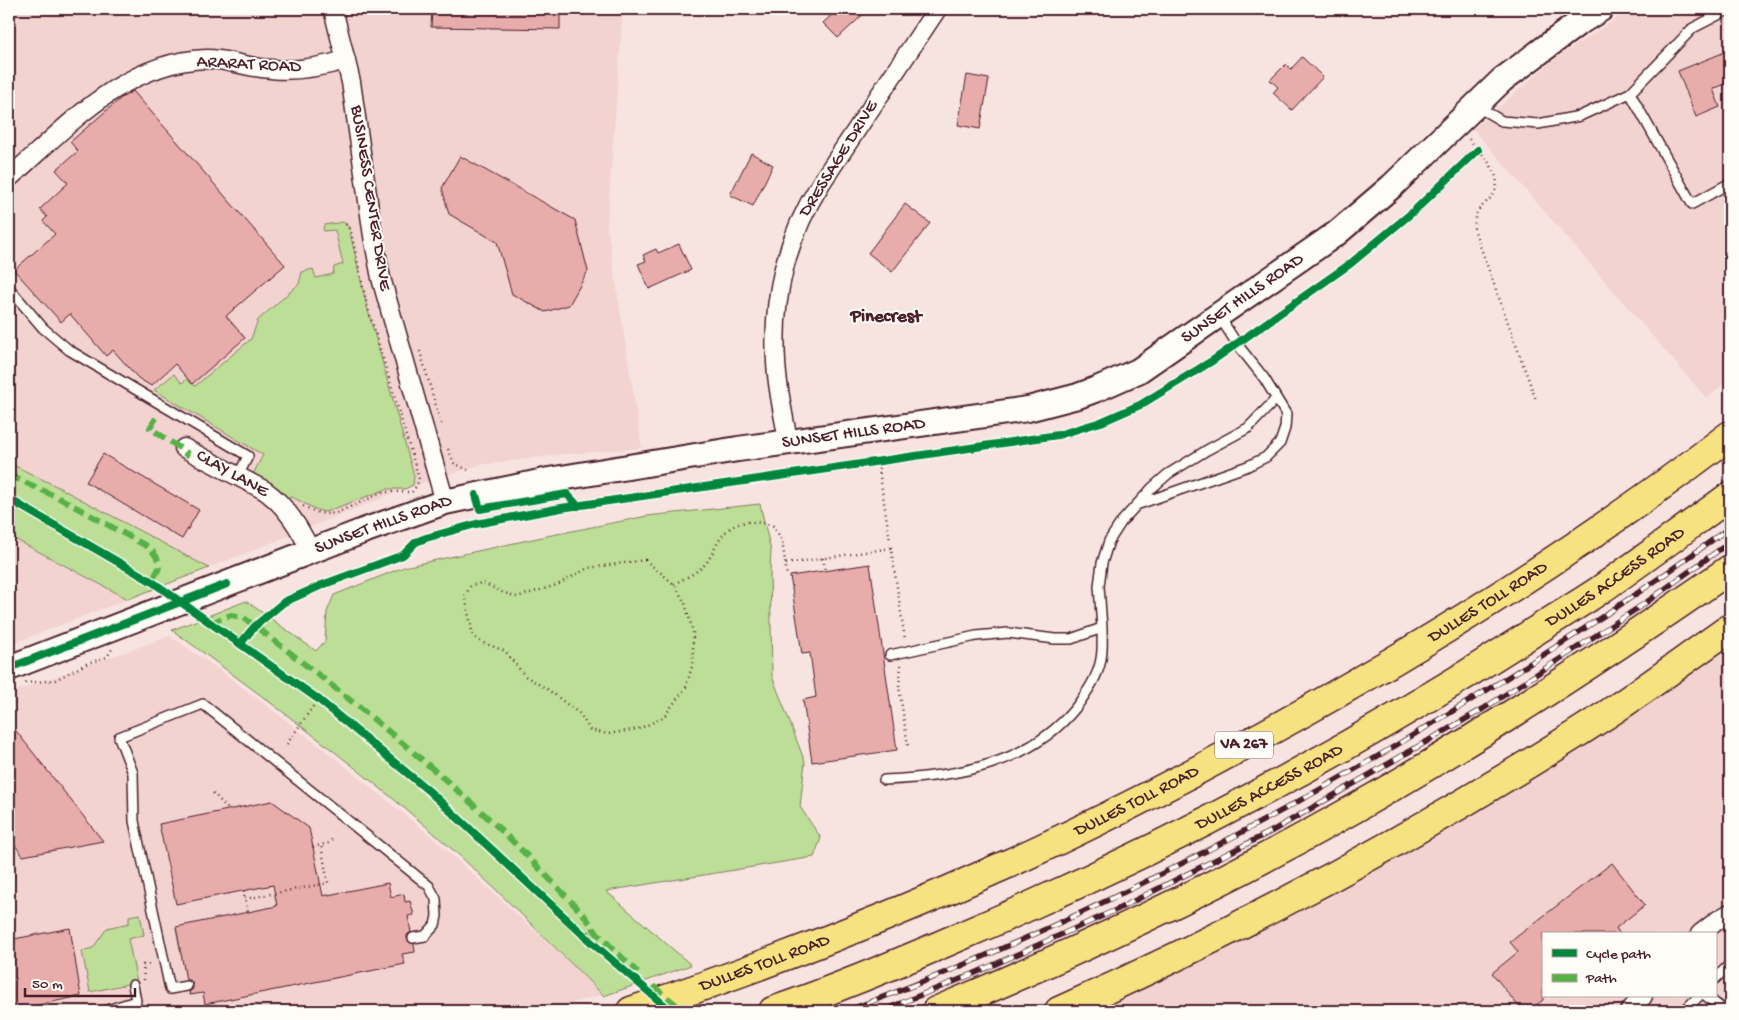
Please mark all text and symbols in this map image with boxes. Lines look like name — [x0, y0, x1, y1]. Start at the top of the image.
street label: ARARAT ROAD — [196, 52, 302, 78]
street label: DRESSAGE DRIVE — [794, 96, 884, 222]
street label: BUSINESS CENTER DRIVE — [345, 103, 395, 293]
street label: SUNSET HILLS ROAD — [1177, 249, 1308, 348]
district label: Pinecrest — [849, 306, 924, 329]
street label: SUNSET HILLS ROAD — [781, 413, 927, 453]
street label: CLAY LANE — [192, 445, 273, 503]
street label: SUNSET HILLS ROAD — [312, 490, 454, 559]
street label: DULLES ACCESS ROAD — [1541, 522, 1689, 633]
street label: DULLES TOLL ROAD — [1424, 557, 1552, 648]
road number: VA 267 — [1215, 732, 1273, 758]
street label: DULLES ACCESS ROAD — [1191, 739, 1347, 836]
street label: DULLES TOLL ROAD — [1070, 761, 1203, 842]
street label: DULLES TOLL ROAD — [696, 929, 833, 997]
legend — [1542, 932, 1716, 998]
text: Cycle path — [1586, 946, 1651, 964]
scale bar — [25, 965, 135, 997]
text: Path — [1585, 970, 1617, 988]
text: 50 m — [32, 976, 63, 994]

